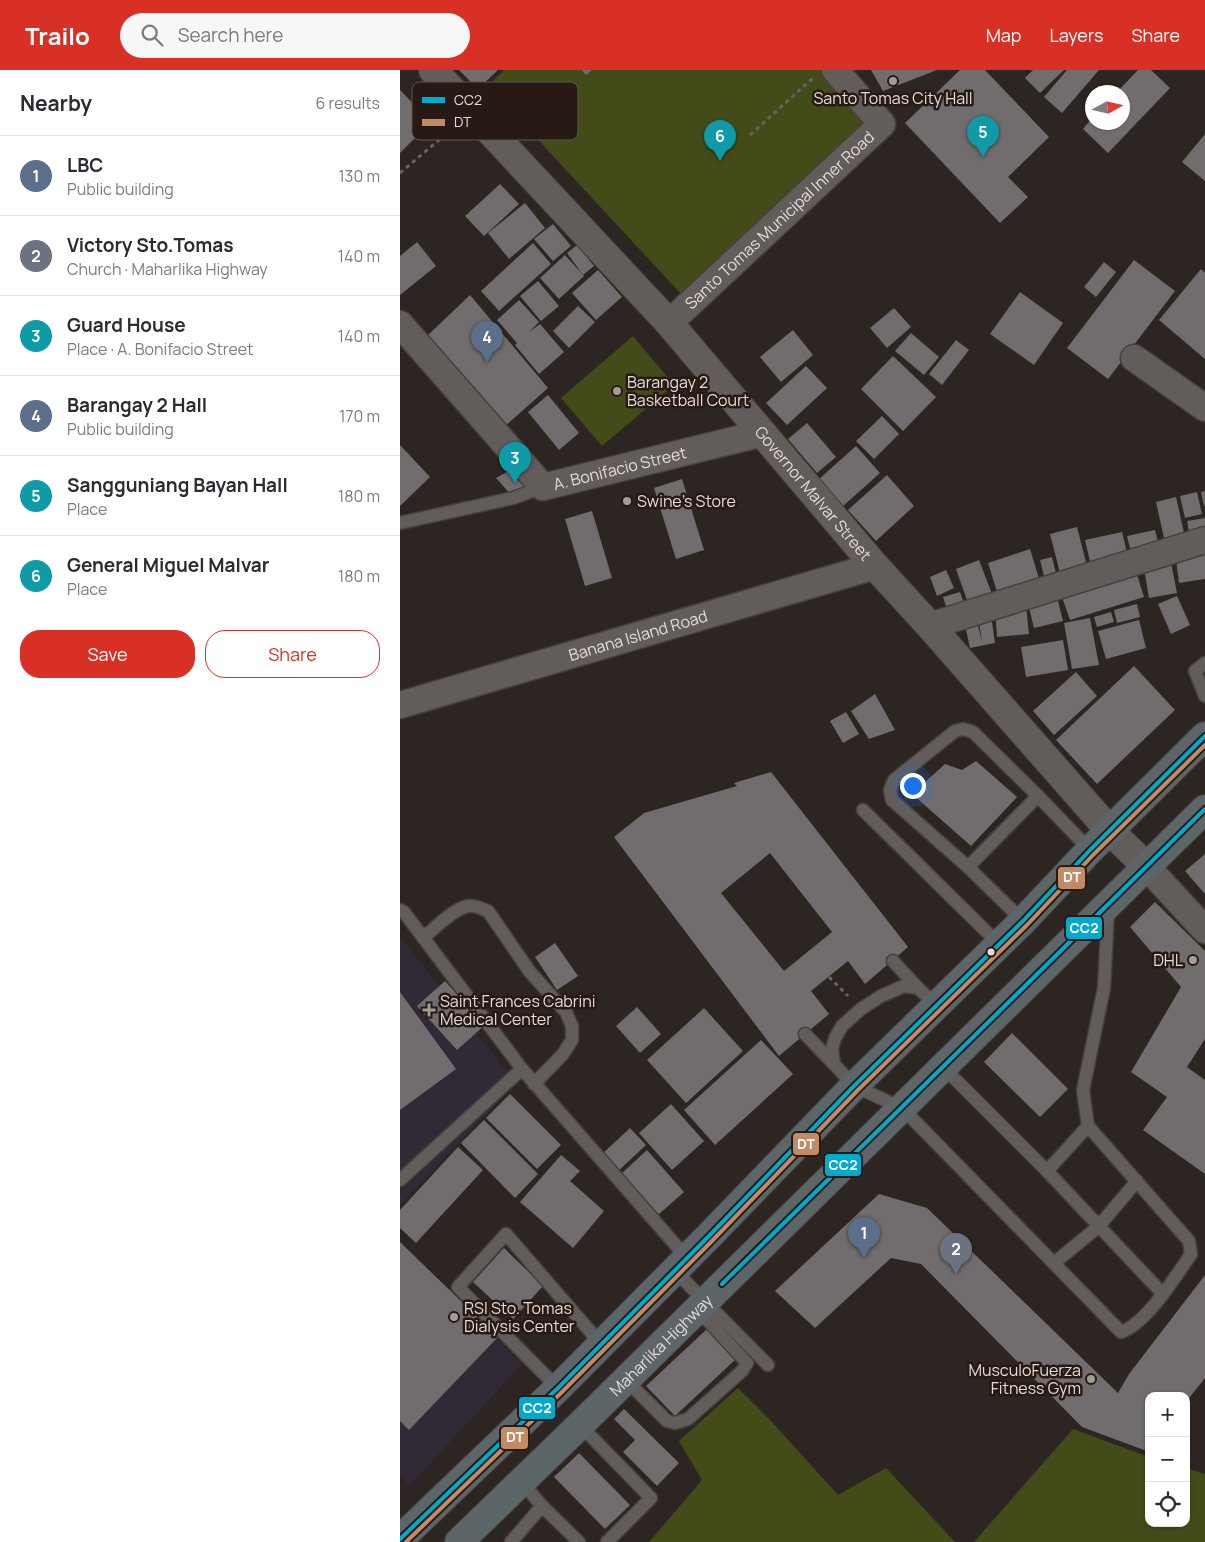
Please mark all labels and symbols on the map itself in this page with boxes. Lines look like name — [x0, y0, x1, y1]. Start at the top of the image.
marker: Santo Tomas City Hall — [887, 75, 899, 87]
legend — [412, 82, 578, 140]
north arrow — [1085, 85, 1130, 130]
place label: Santo Tomas City Hall — [813, 87, 973, 109]
text: CC2 — [454, 90, 482, 109]
text: DT — [454, 112, 472, 131]
pin: 5 — [967, 116, 999, 157]
pin: 6 — [704, 120, 736, 161]
street label: Santo Tomas Municipal Inner Road — [680, 126, 879, 314]
pin: 4 — [471, 321, 503, 362]
place label: Barangay 2 Basketball Court — [627, 371, 749, 411]
marker: Barangay 2 Basketball Court — [611, 385, 623, 397]
street label: Governor Malvar Street — [750, 421, 877, 565]
street label: A. Bonifacio Street — [551, 441, 689, 495]
pin: 3 — [499, 442, 531, 483]
place label: Swine's Store — [637, 490, 736, 512]
marker: Swine's Store — [621, 495, 633, 507]
street label: Banana Island Road — [566, 605, 710, 666]
your location — [900, 773, 926, 799]
line badge: DT — [1057, 866, 1086, 890]
text: DT — [1063, 867, 1082, 886]
line badge: CC2 — [1065, 916, 1103, 940]
text: CC2 — [1069, 918, 1099, 937]
unlabelled marker — [986, 947, 996, 957]
place label: DHL — [1153, 949, 1183, 971]
marker: DHL — [1187, 954, 1199, 966]
place label: Saint Frances Cabrini Medical Center — [440, 990, 596, 1030]
marker: Saint Frances Cabrini Medical Center — [422, 1003, 436, 1017]
line badge: DT — [792, 1132, 820, 1156]
text: DT — [797, 1134, 816, 1153]
line badge: CC2 — [824, 1153, 862, 1177]
text: CC2 — [828, 1155, 858, 1174]
pin: 1 — [848, 1217, 880, 1258]
pin: 2 — [940, 1233, 972, 1274]
street label: Maharlika Highway — [605, 1289, 718, 1401]
place label: RSI Sto. Tomas Dialysis Center — [464, 1297, 575, 1337]
marker: RSI Sto. Tomas Dialysis Center — [448, 1311, 460, 1323]
place label: MusculoFuerza Fitness Gym — [969, 1359, 1081, 1399]
marker: MusculoFuerza Fitness Gym — [1085, 1373, 1097, 1385]
line badge: CC2 — [518, 1396, 556, 1420]
text: CC2 — [522, 1398, 552, 1417]
line badge: DT — [500, 1426, 529, 1450]
text: DT — [506, 1427, 525, 1446]

